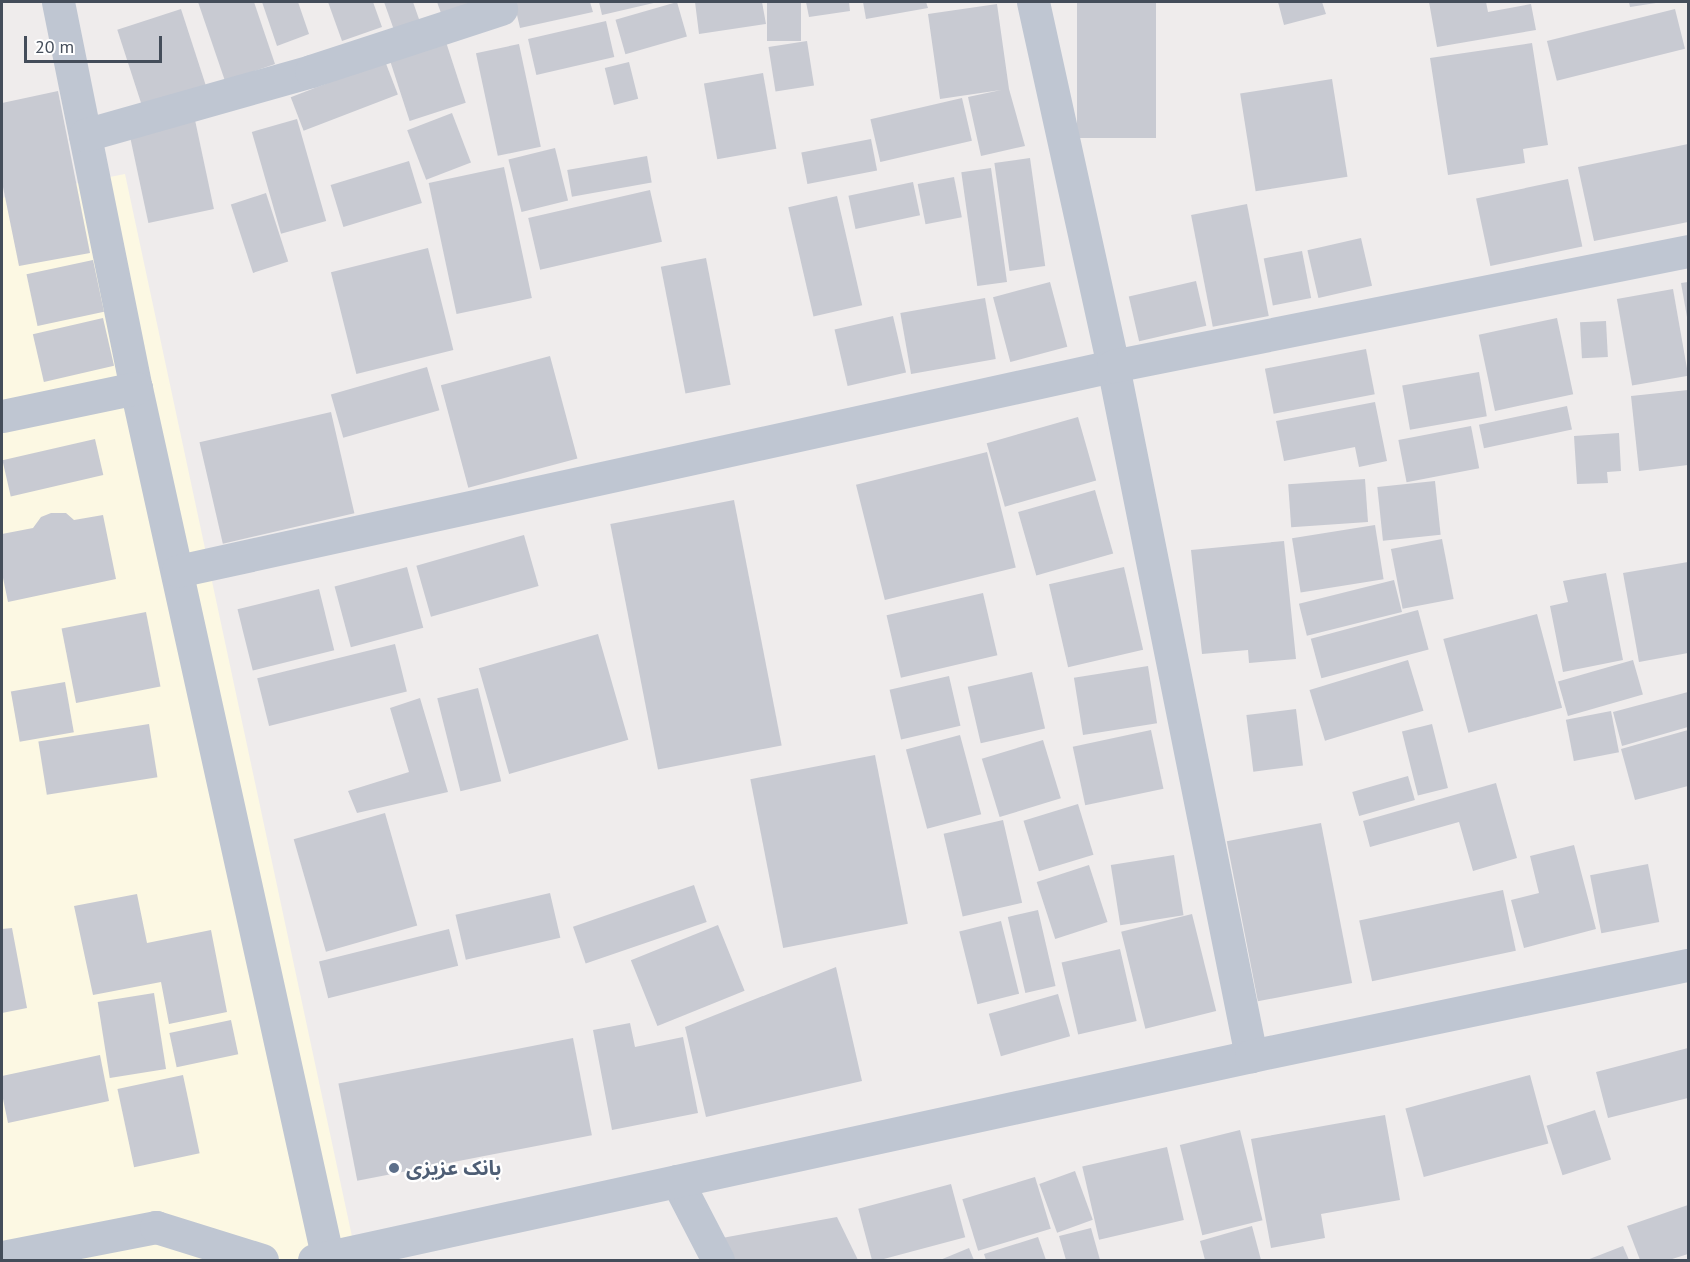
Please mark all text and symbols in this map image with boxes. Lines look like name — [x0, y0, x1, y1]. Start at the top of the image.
scale bar — [27, 24, 165, 62]
text: 20 m — [35, 35, 74, 58]
place label: بانک عزیزی — [406, 1156, 501, 1180]
marker: بانک عزیزی — [387, 1161, 401, 1175]

